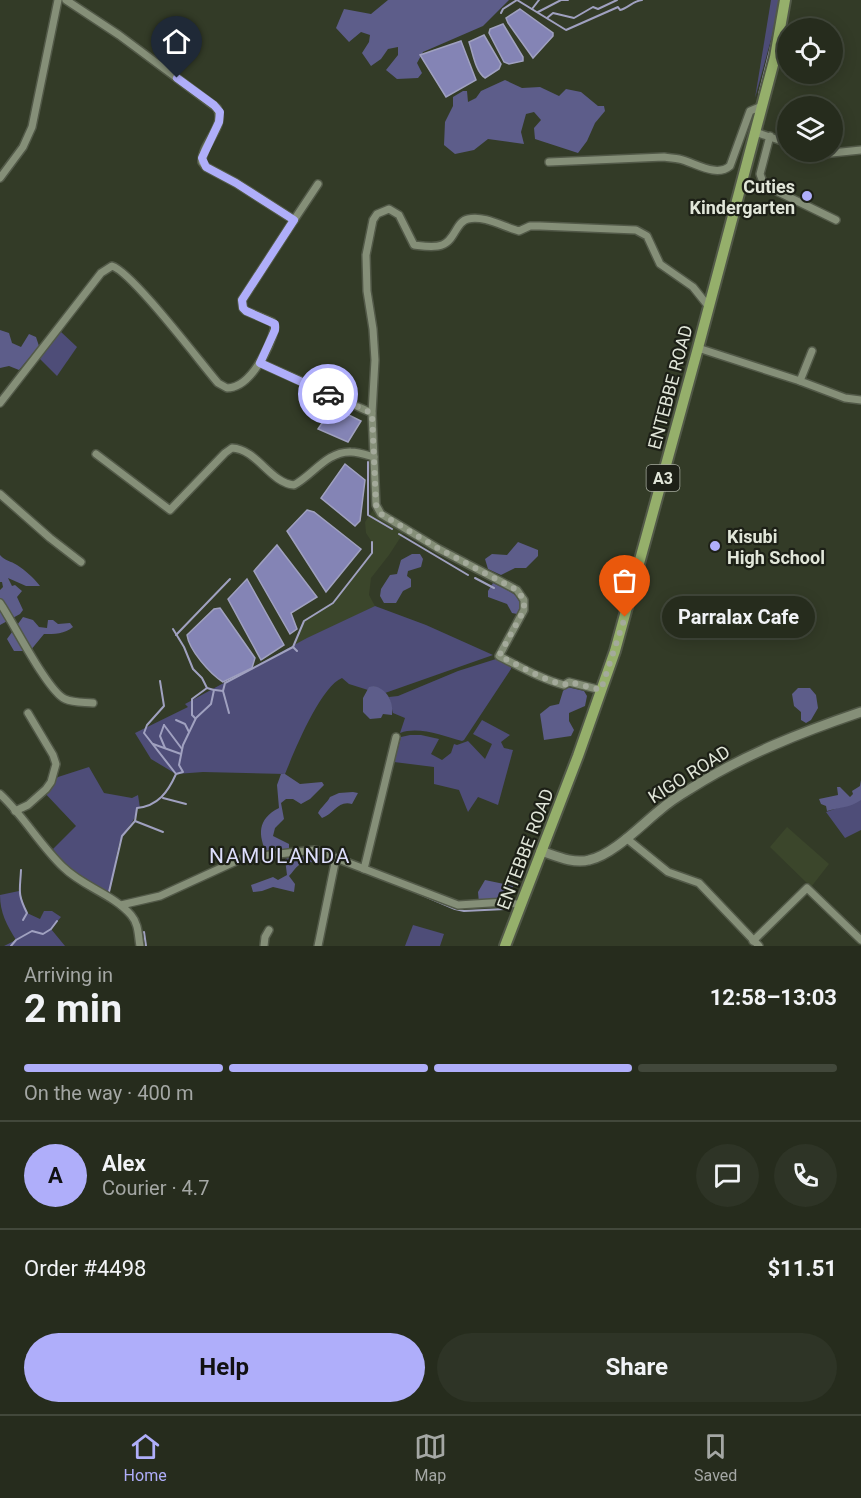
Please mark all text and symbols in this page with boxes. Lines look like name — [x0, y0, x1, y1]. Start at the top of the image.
pin — [151, 16, 202, 78]
map controls — [777, 18, 843, 162]
button: locate — [777, 18, 843, 84]
icon: home — [160, 25, 193, 58]
button: layers — [777, 96, 843, 162]
place label: Cuties Kindergarten — [690, 176, 795, 218]
marker: Cuties Kindergarten — [800, 189, 814, 203]
street label: ENTEBBE ROAD — [643, 323, 697, 451]
courier — [298, 364, 358, 424]
icon: car — [312, 378, 345, 411]
road number: A3 — [646, 465, 680, 491]
place label: Kisubi High School — [727, 526, 825, 568]
marker: Kisubi High School — [708, 539, 722, 553]
pin — [599, 555, 650, 617]
icon: bag — [608, 564, 641, 597]
callout: Parralax Cafe — [661, 596, 814, 638]
text: Parralax Cafe — [678, 605, 799, 629]
street label: KIGO ROAD — [644, 741, 734, 807]
street label: ENTEBBE ROAD — [492, 786, 558, 912]
district label: NAMULANDA — [209, 844, 351, 868]
text: Arriving in — [24, 963, 113, 987]
text: 12:58–13:03 — [710, 985, 837, 1010]
text: 2 min — [24, 986, 122, 1032]
text: On the way · 400 m — [24, 1081, 193, 1105]
button: chat — [696, 1144, 759, 1207]
button: phone — [774, 1144, 837, 1207]
text: Alex — [102, 1151, 146, 1176]
text: A — [48, 1163, 63, 1188]
text: Courier · 4.7 — [102, 1176, 209, 1200]
text: Order #4498 — [24, 1256, 146, 1281]
text: $11.51 — [768, 1256, 837, 1281]
button: Help — [24, 1333, 425, 1402]
button: Share — [437, 1333, 837, 1402]
tab: Home — [124, 1430, 167, 1485]
tab: Map — [414, 1430, 447, 1485]
tab: Saved — [694, 1430, 737, 1485]

